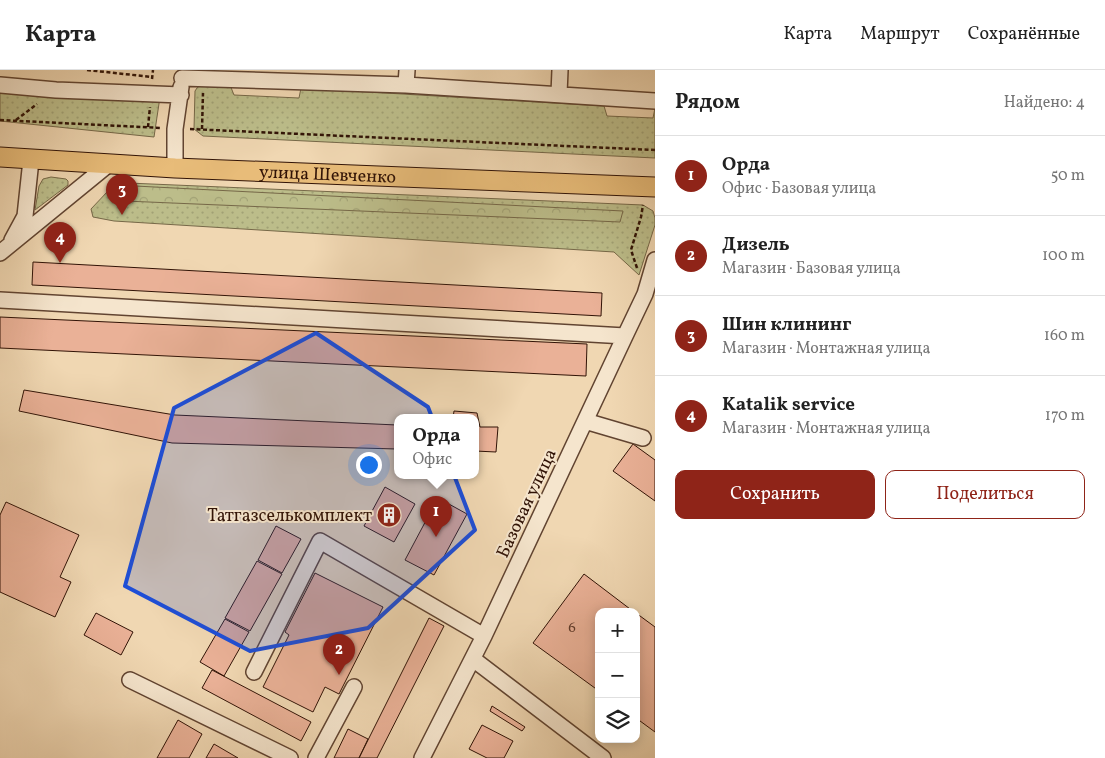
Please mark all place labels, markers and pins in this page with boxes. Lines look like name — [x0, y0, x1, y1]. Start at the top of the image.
pin: 3 — [106, 174, 138, 215]
pin: 4 — [44, 222, 76, 263]
pin: 1 — [420, 496, 452, 537]
building icon: Татгазселькомплект — [376, 502, 402, 528]
place label: Татгазселькомплект — [207, 504, 372, 529]
pin: 2 — [323, 634, 355, 675]

